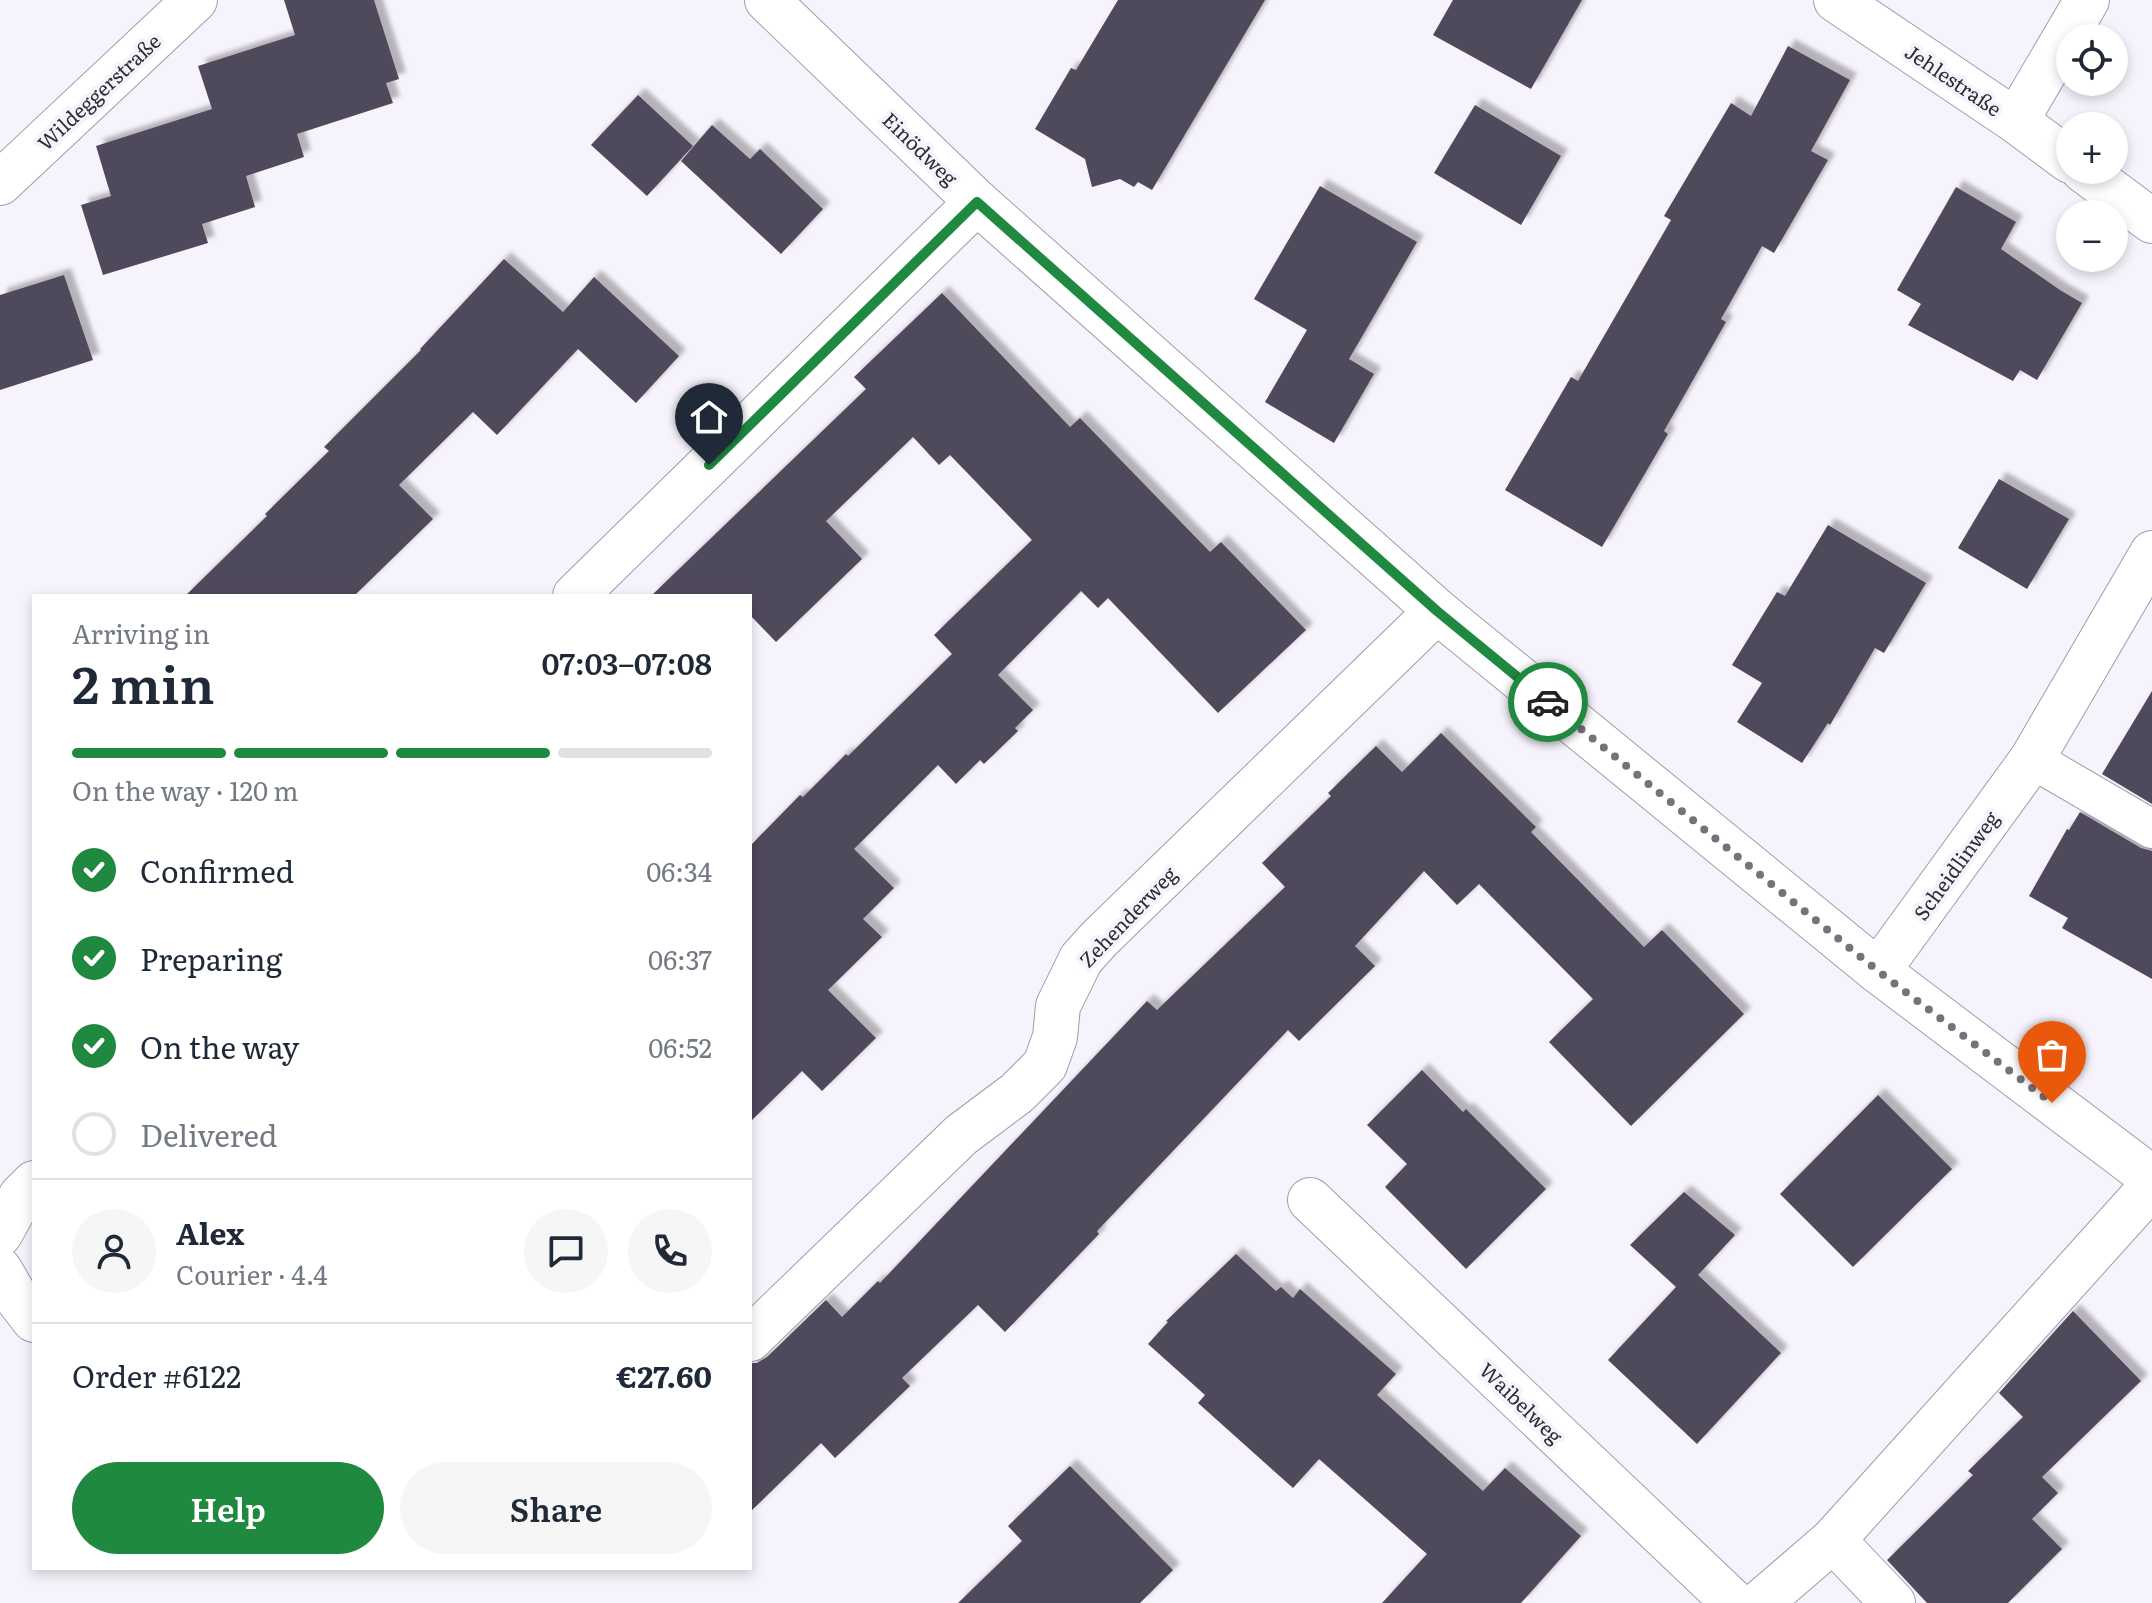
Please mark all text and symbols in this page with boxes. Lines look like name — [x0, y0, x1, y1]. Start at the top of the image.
map controls — [2056, 24, 2128, 272]
button: locate — [2056, 24, 2128, 96]
street label: Wildeggerstraße — [30, 26, 166, 156]
street label: Jehlestraße — [1900, 36, 2008, 122]
street label: Einödweg — [877, 104, 966, 192]
button: + — [2056, 112, 2128, 184]
button: − — [2056, 200, 2128, 272]
pin — [675, 383, 743, 465]
icon: home — [687, 395, 731, 439]
text: Arriving in — [72, 613, 210, 652]
text: 07:03–07:08 — [541, 640, 712, 684]
text: 2 min — [72, 643, 215, 720]
courier — [1508, 662, 1588, 742]
icon: car — [1526, 680, 1570, 724]
text: On the way · 120 m — [72, 770, 298, 809]
street label: Scheidlinweg — [1905, 804, 2005, 926]
icon: check — [72, 848, 116, 892]
text: Confirmed — [140, 848, 294, 892]
text: 06:34 — [646, 851, 712, 890]
street label: Zehenderweg — [1071, 858, 1183, 973]
icon: check — [72, 936, 116, 980]
text: Preparing — [140, 936, 282, 980]
text: 06:37 — [648, 939, 712, 978]
pin — [2018, 1021, 2086, 1103]
icon: check — [72, 1024, 116, 1068]
text: On the way — [140, 1024, 299, 1068]
text: 06:52 — [648, 1027, 712, 1066]
icon: bag — [2030, 1033, 2074, 1077]
text: Delivered — [140, 1112, 277, 1156]
button: person — [72, 1209, 156, 1293]
button: chat — [524, 1209, 608, 1293]
button: phone — [628, 1209, 712, 1293]
text: Alex — [176, 1210, 244, 1254]
text: Courier · 4.4 — [176, 1254, 328, 1293]
text: Order #6122 — [72, 1353, 241, 1397]
text: €27.60 — [616, 1353, 712, 1397]
street label: Waibelweg — [1474, 1355, 1571, 1450]
button: Help — [72, 1462, 384, 1554]
button: Share — [400, 1462, 712, 1554]

